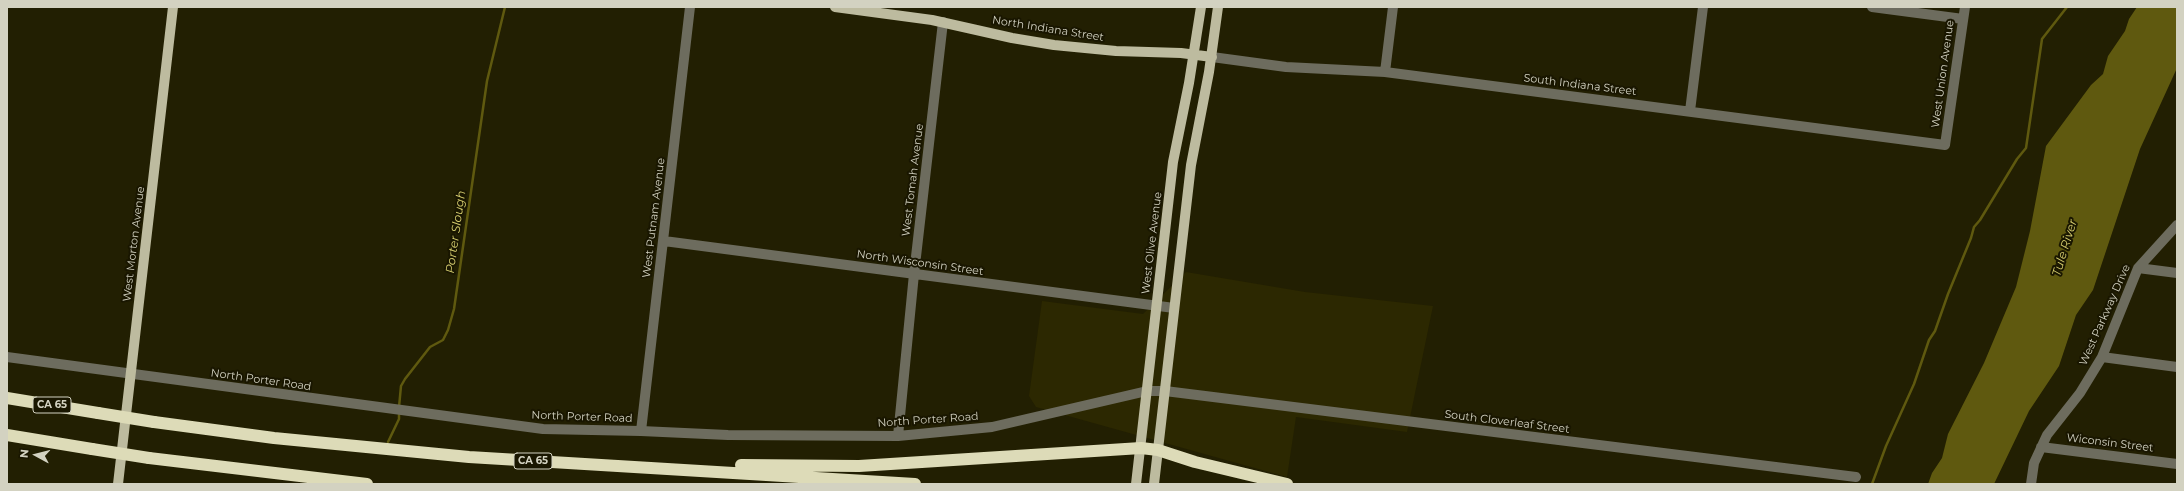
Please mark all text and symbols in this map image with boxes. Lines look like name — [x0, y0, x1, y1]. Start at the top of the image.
street label: North Indiana Street — [991, 14, 1105, 44]
street label: West Union Avenue — [1929, 19, 1957, 129]
street label: South Indiana Street — [1523, 72, 1637, 98]
street label: West Tomah Avenue — [900, 123, 926, 237]
street label: West Putnam Avenue — [640, 157, 668, 279]
street label: West Morton Avenue — [120, 186, 148, 302]
water label: Porter Slough — [443, 190, 469, 274]
street label: West Olive Avenue — [1139, 191, 1165, 295]
water label: Tule River — [2050, 218, 2080, 278]
street label: North Wisconsin Street — [856, 248, 984, 278]
street label: West Parkway Drive — [2077, 262, 2133, 368]
street label: North Porter Road — [210, 366, 312, 394]
road number: CA 65 — [33, 397, 71, 413]
street label: South Cloverleaf Street — [1444, 408, 1570, 436]
street label: North Porter Road — [531, 409, 633, 425]
street label: North Porter Road — [877, 410, 979, 430]
street label: Wiconsin Street — [2066, 431, 2154, 455]
north arrow — [16, 435, 56, 475]
text: N — [17, 448, 32, 459]
road number: CA 65 — [514, 453, 552, 469]

